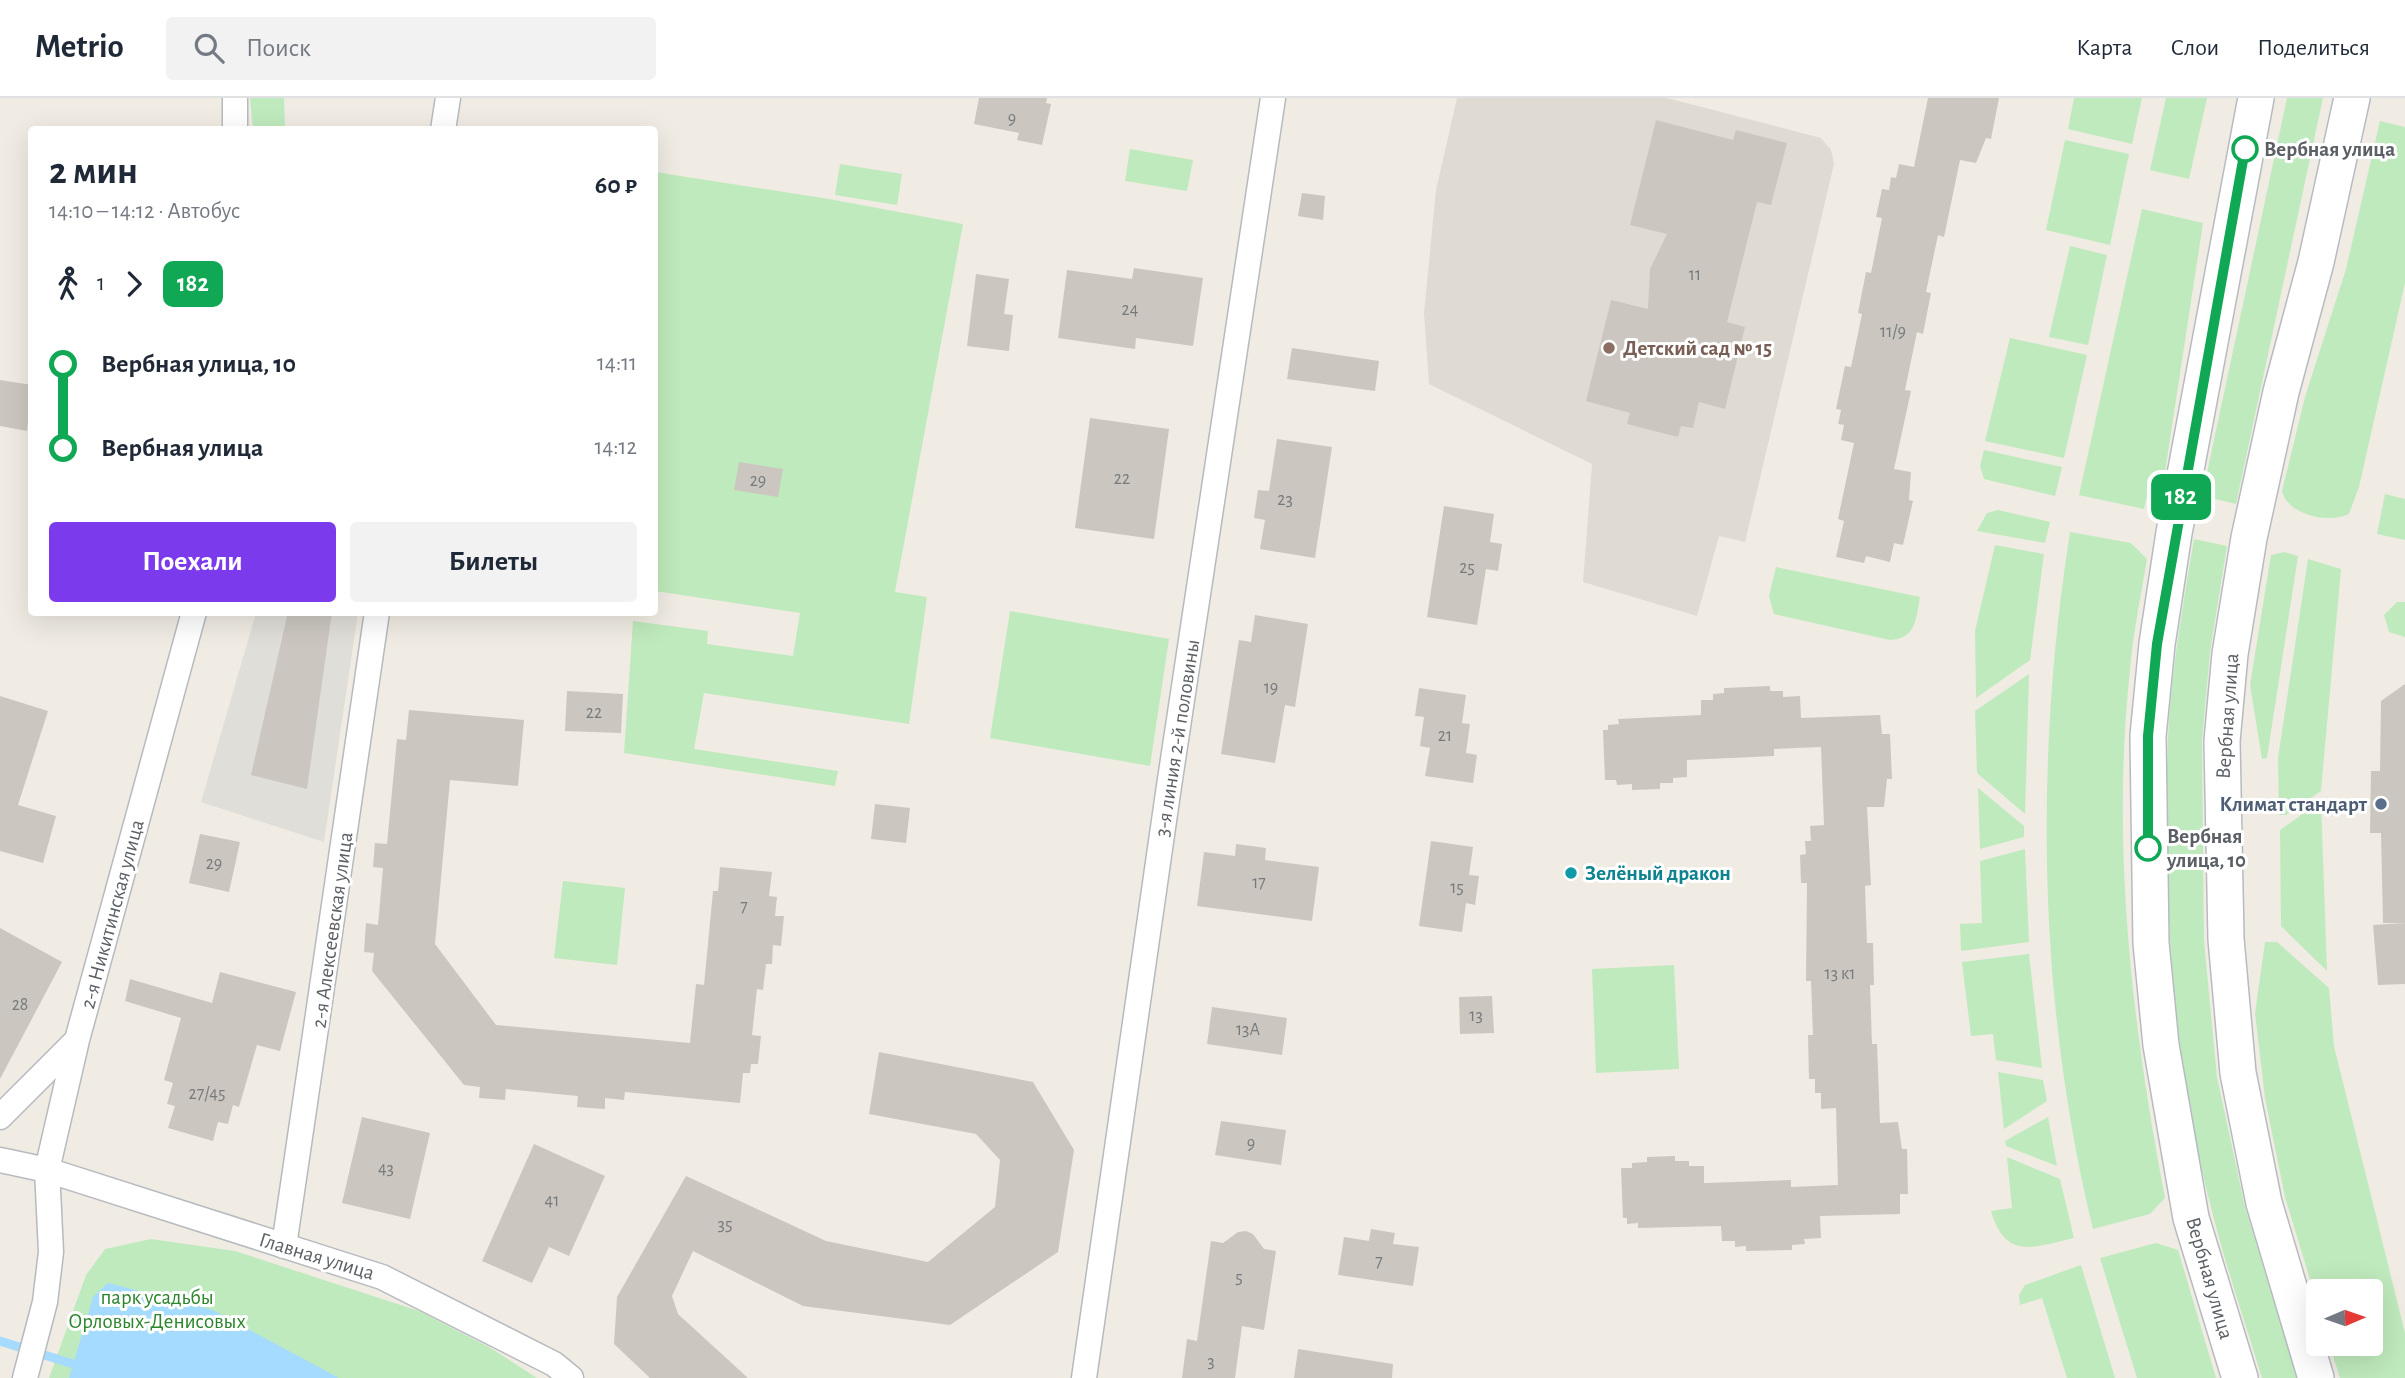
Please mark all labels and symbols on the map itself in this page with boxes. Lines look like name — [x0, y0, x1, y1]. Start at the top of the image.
house number: 9 — [1008, 110, 1016, 128]
marker: Вербная улица — [2232, 136, 2258, 162]
place label: Вербная улица — [2264, 139, 2395, 160]
house number: 11 — [1689, 266, 1701, 284]
house number: 24 — [1122, 301, 1139, 319]
house number: 11/9 — [1880, 323, 1906, 341]
place label: Детский сад № 15 — [1623, 338, 1772, 359]
marker: Детский сад № 15 — [1601, 340, 1617, 356]
house number: 22 — [1114, 470, 1130, 488]
house number: 29 — [750, 472, 766, 490]
line badge: 182 — [2141, 474, 2221, 520]
house number: 23 — [1277, 491, 1293, 509]
house number: 25 — [1459, 559, 1475, 577]
street label: 3-я линия 2-й половины — [1152, 638, 1203, 838]
street label: Вербная улица — [2213, 652, 2242, 780]
house number: 19 — [1264, 679, 1278, 697]
house number: 22 — [586, 704, 602, 722]
house number: 21 — [1438, 727, 1452, 745]
place label: Климат стандарт — [2219, 794, 2368, 815]
marker: Климат стандарт — [2373, 796, 2389, 812]
street label: 2-я Никитинская улица — [77, 817, 148, 1011]
place label: Вербная улица, 10 — [2166, 826, 2246, 871]
street label: 2-я Алексеевская улица — [308, 830, 357, 1029]
marker: Вербная улица, 10 — [2135, 835, 2161, 861]
house number: 29 — [206, 855, 222, 873]
place label: Зелёный дракон — [1585, 863, 1731, 884]
marker: Зелёный дракон — [1563, 865, 1579, 881]
house number: 17 — [1252, 874, 1266, 892]
house number: 15 — [1450, 879, 1464, 897]
house number: 7 — [740, 898, 748, 916]
house number: 13 к1 — [1824, 965, 1856, 983]
house number: 28 — [12, 996, 28, 1014]
house number: 13 — [1469, 1007, 1483, 1025]
house number: 13А — [1236, 1021, 1261, 1039]
house number: 27/45 — [188, 1085, 226, 1103]
house number: 9 — [1247, 1135, 1255, 1153]
house number: 43 — [378, 1160, 394, 1178]
house number: 41 — [545, 1192, 559, 1210]
street label: Вербная улица — [2182, 1215, 2237, 1342]
house number: 35 — [718, 1216, 732, 1234]
street label: Главная улица — [257, 1229, 377, 1284]
house number: 7 — [1375, 1253, 1383, 1271]
house number: 5 — [1235, 1269, 1243, 1287]
north arrow — [2306, 1279, 2384, 1356]
park label: парк усадьбы Орловых-Денисовых — [68, 1287, 246, 1332]
house number: 3 — [1207, 1353, 1215, 1371]

